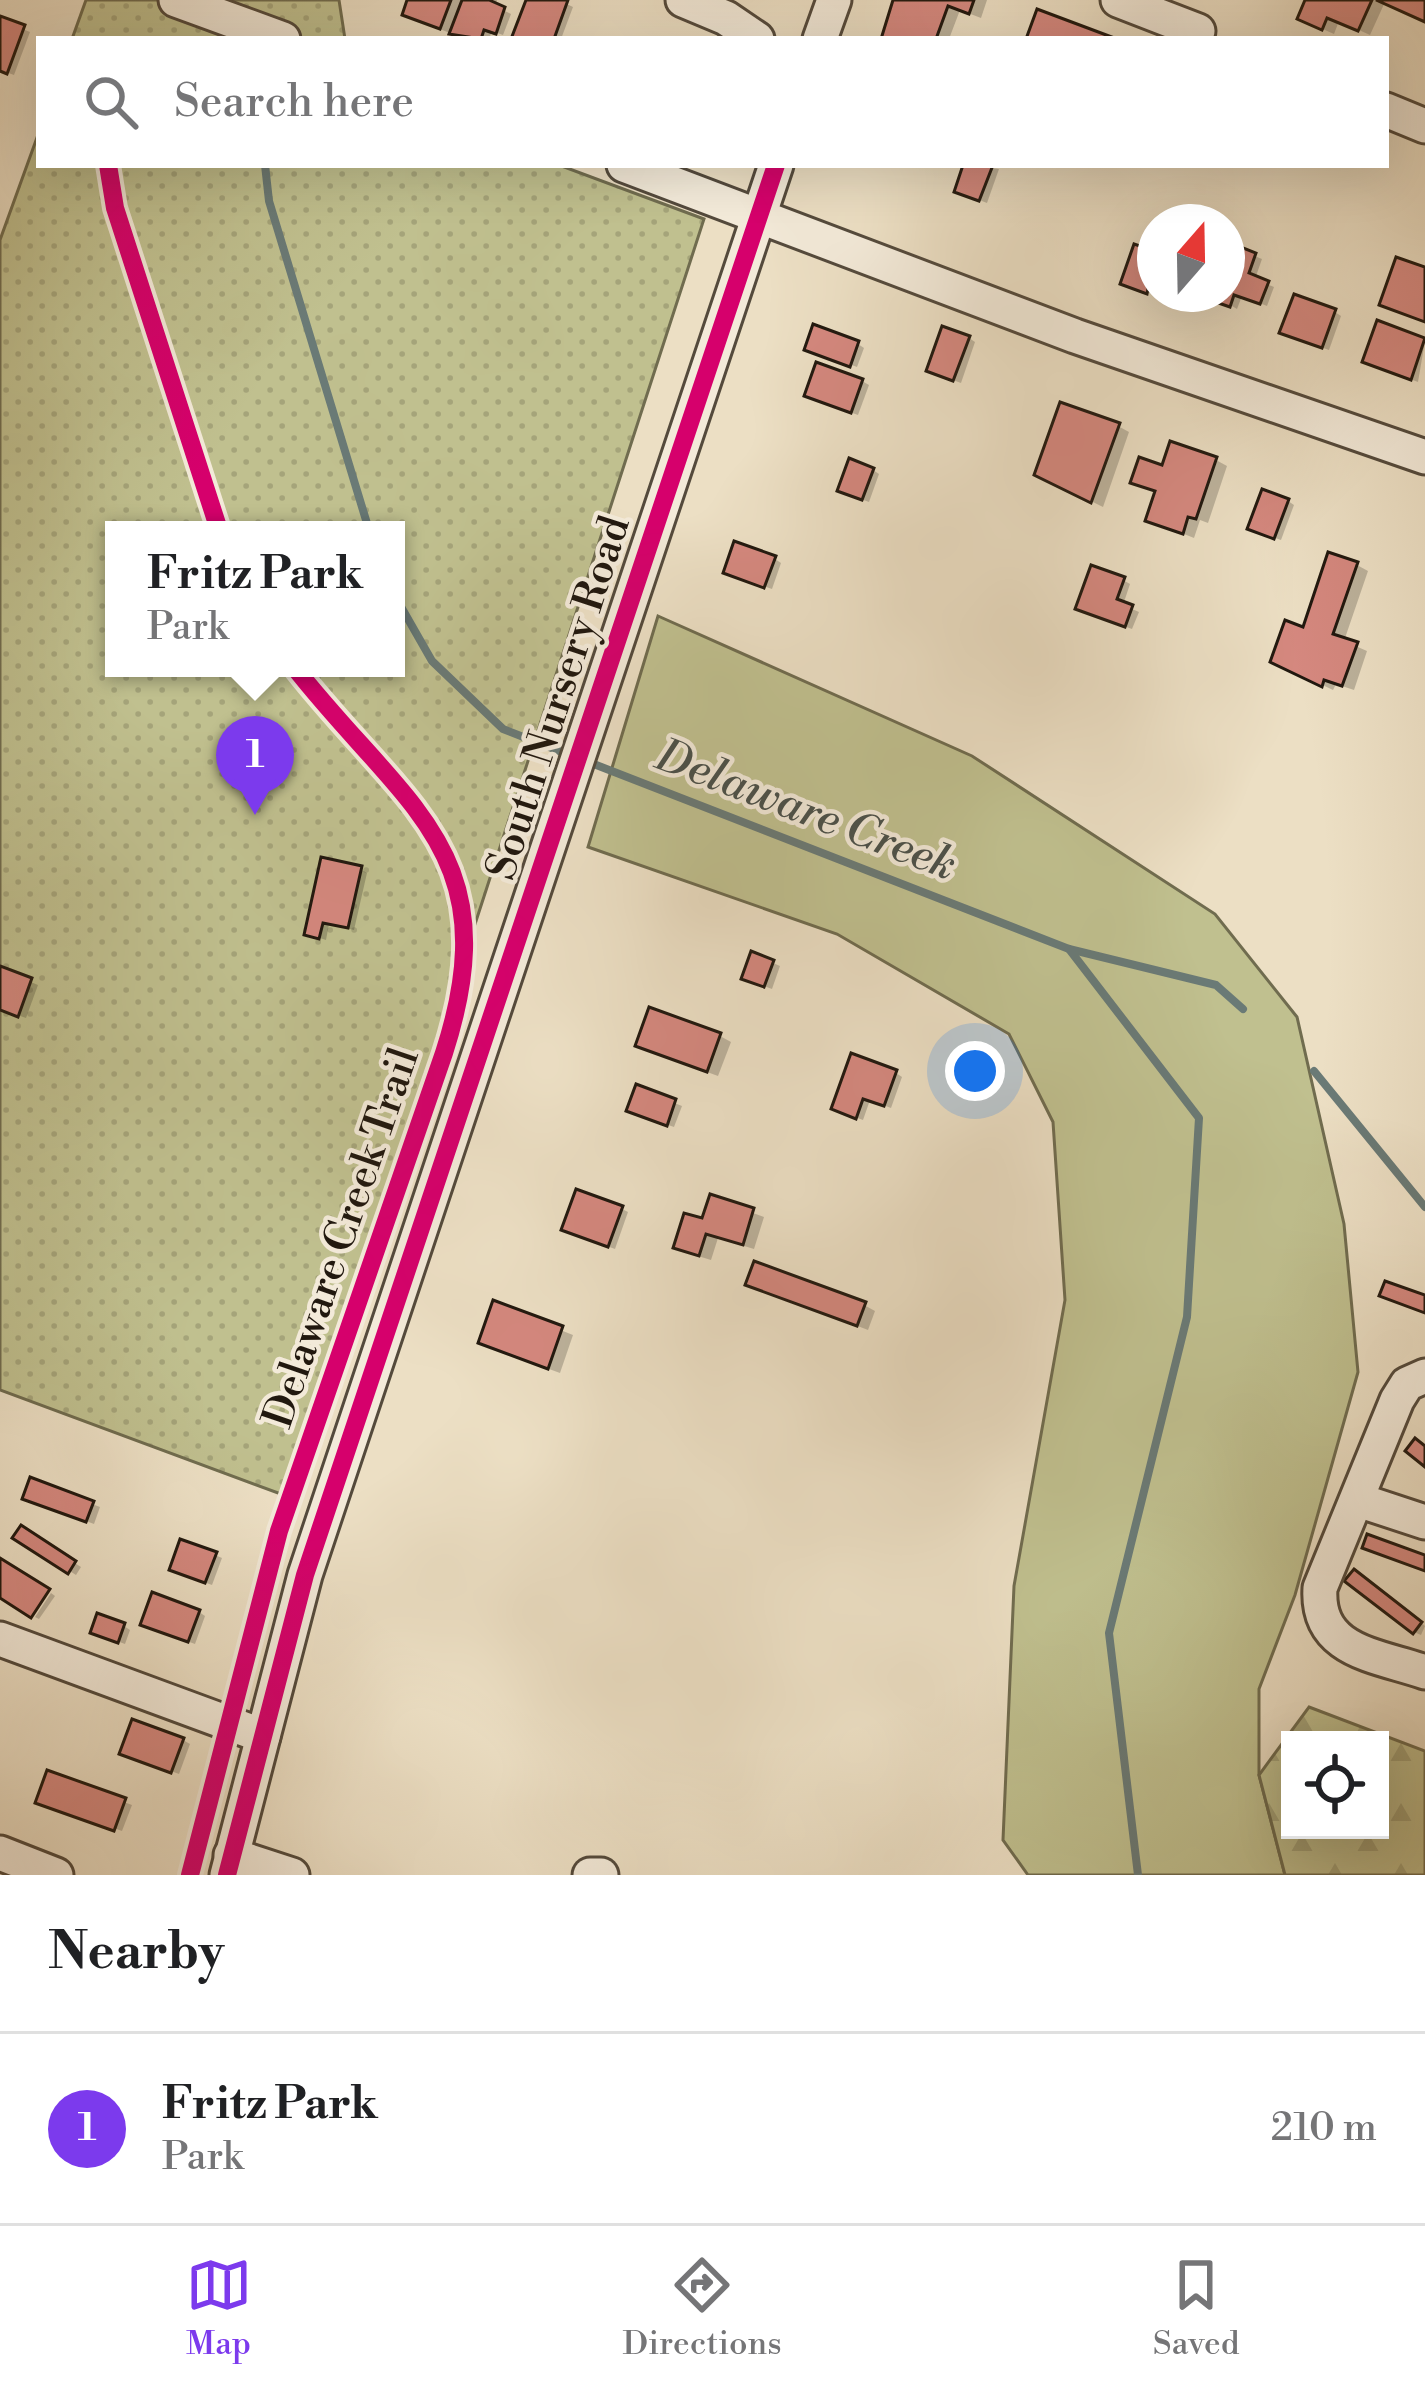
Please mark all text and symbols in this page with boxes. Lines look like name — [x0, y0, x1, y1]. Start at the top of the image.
search box — [36, 36, 1389, 168]
icon: search — [78, 69, 144, 135]
text: Search here — [174, 74, 414, 131]
north arrow — [1137, 204, 1245, 312]
street label: South Nursery Road — [475, 509, 644, 887]
popup — [105, 521, 405, 677]
text: Fritz Park — [147, 546, 363, 603]
text: Park — [147, 603, 228, 652]
pin: 1 — [216, 716, 294, 815]
water label: Delaware Creek — [647, 727, 964, 894]
street label: Delaware Creek Trail — [252, 1041, 432, 1435]
your location — [945, 1041, 1005, 1101]
map controls — [1281, 1731, 1389, 1839]
button: locate — [1281, 1731, 1389, 1839]
text: Nearby — [48, 1921, 224, 1985]
text: Fritz Park — [162, 2076, 378, 2133]
text: 1 — [78, 2104, 96, 2153]
text: 210 m — [1271, 2104, 1377, 2153]
text: Park — [162, 2133, 243, 2182]
tab: Map — [186, 2252, 252, 2365]
tab: Directions — [623, 2252, 782, 2365]
tab: Saved — [1153, 2252, 1239, 2365]

